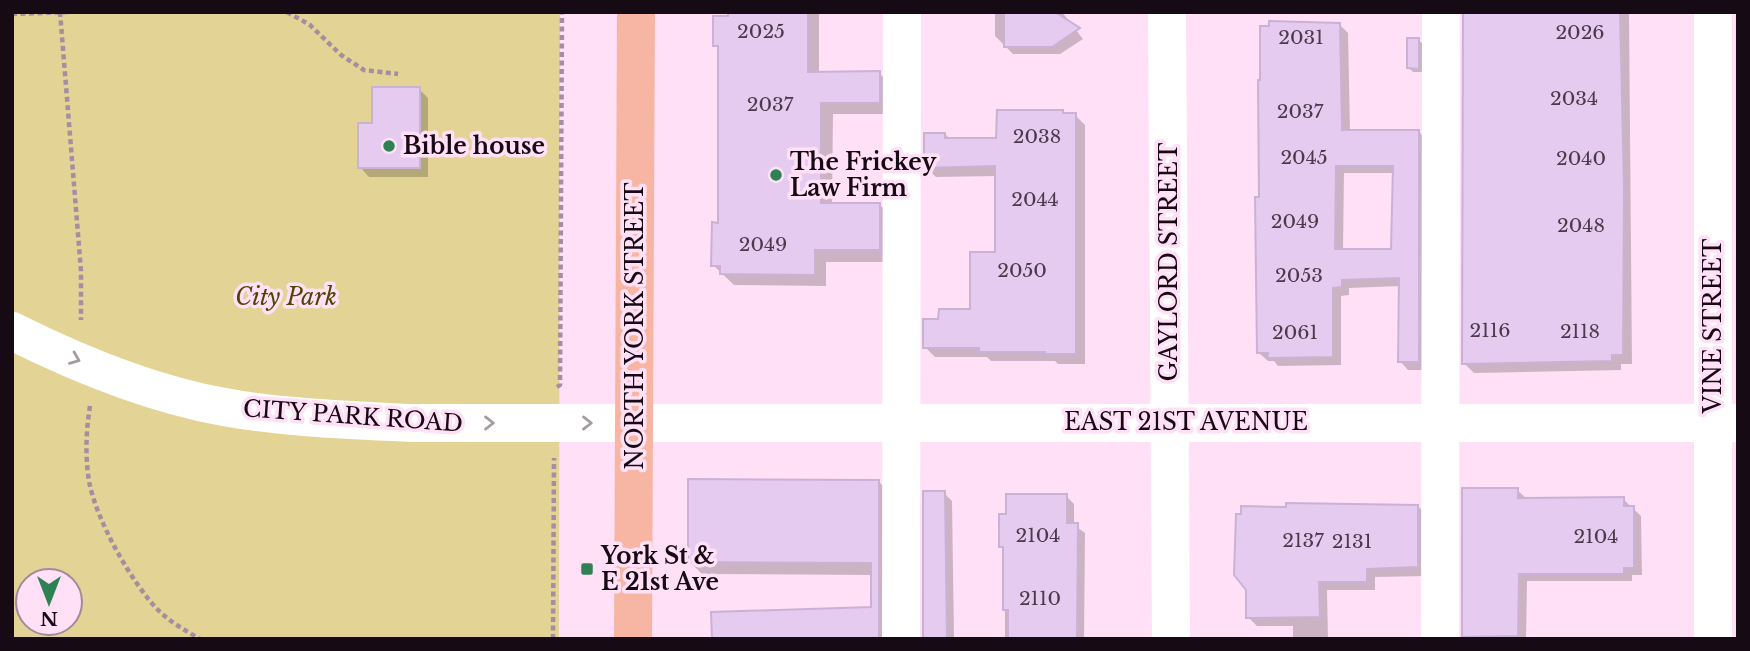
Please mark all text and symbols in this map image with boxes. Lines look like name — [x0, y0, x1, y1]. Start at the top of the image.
house number: 2025 — [737, 20, 785, 43]
house number: 2026 — [1555, 21, 1605, 44]
house number: 2031 — [1278, 26, 1324, 49]
house number: 2034 — [1550, 87, 1598, 110]
house number: 2037 — [747, 93, 794, 116]
house number: 2037 — [1277, 100, 1324, 123]
house number: 2038 — [1013, 125, 1061, 148]
place label: Bible house — [403, 132, 545, 160]
marker: Bible house — [381, 138, 397, 154]
street label: GAYLORD STREET — [1155, 142, 1183, 381]
house number: 2045 — [1280, 146, 1328, 169]
house number: 2040 — [1556, 147, 1606, 170]
place label: The Frickey Law Firm — [790, 148, 937, 202]
marker: The Frickey Law Firm — [768, 167, 784, 183]
street label: NORTH YORK STREET — [621, 182, 649, 470]
house number: 2044 — [1011, 188, 1059, 211]
house number: 2049 — [1271, 210, 1319, 233]
house number: 2048 — [1557, 214, 1605, 237]
house number: 2049 — [739, 233, 787, 256]
street label: VINE STREET — [1699, 238, 1727, 414]
house number: 2050 — [997, 259, 1047, 282]
house number: 2053 — [1275, 264, 1323, 287]
park label: City Park — [235, 283, 337, 311]
house number: 2116 — [1470, 319, 1510, 342]
house number: 2118 — [1560, 320, 1600, 343]
house number: 2061 — [1272, 321, 1318, 344]
one-way arrow — [68, 351, 80, 365]
street label: CITY PARK ROAD — [242, 394, 464, 438]
street label: EAST 21ST AVENUE — [1064, 408, 1308, 436]
one-way arrow — [485, 415, 495, 431]
one-way arrow — [582, 415, 593, 431]
house number: 2104 — [1016, 524, 1060, 547]
house number: 2104 — [1574, 525, 1618, 548]
house number: 2137 — [1282, 529, 1324, 552]
house number: 2131 — [1332, 530, 1372, 553]
place label: York St & E 21st Ave — [600, 542, 719, 596]
marker: York St & E 21st Ave — [579, 561, 595, 577]
north arrow — [14, 567, 84, 637]
house number: 2110 — [1019, 587, 1061, 610]
text: N — [40, 607, 58, 630]

